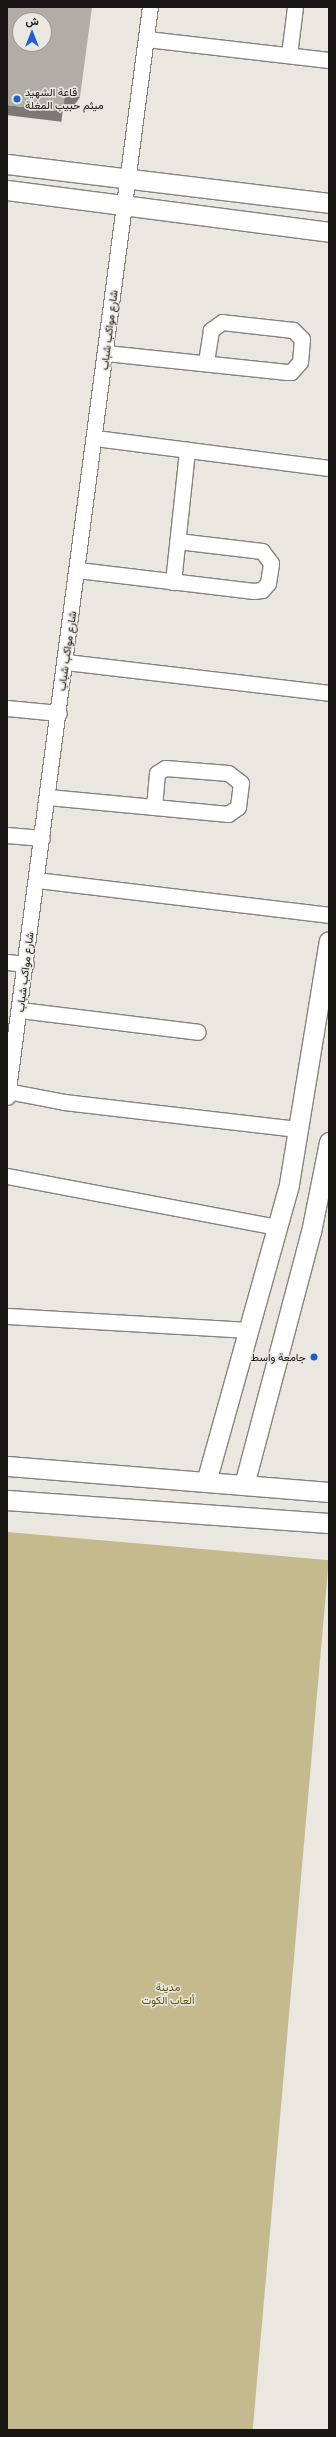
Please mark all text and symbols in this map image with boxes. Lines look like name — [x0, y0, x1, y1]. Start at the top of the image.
north arrow — [12, 12, 52, 52]
text: ش — [25, 15, 39, 27]
place label: قاعة الشهيد ميثم حبيب المغلة — [25, 86, 104, 112]
marker: قاعة الشهيد ميثم حبيب المغلة — [12, 94, 22, 104]
street label: شارع مواكب شباب — [98, 289, 120, 371]
street label: شارع مواكب شباب — [55, 610, 79, 692]
street label: شارع مواكب شباب — [14, 931, 36, 1013]
place label: جامعة واسط — [251, 1350, 306, 1364]
marker: جامعة واسط — [309, 1352, 319, 1362]
park label: مدينة ألعاب الكوت — [142, 1981, 194, 2007]

